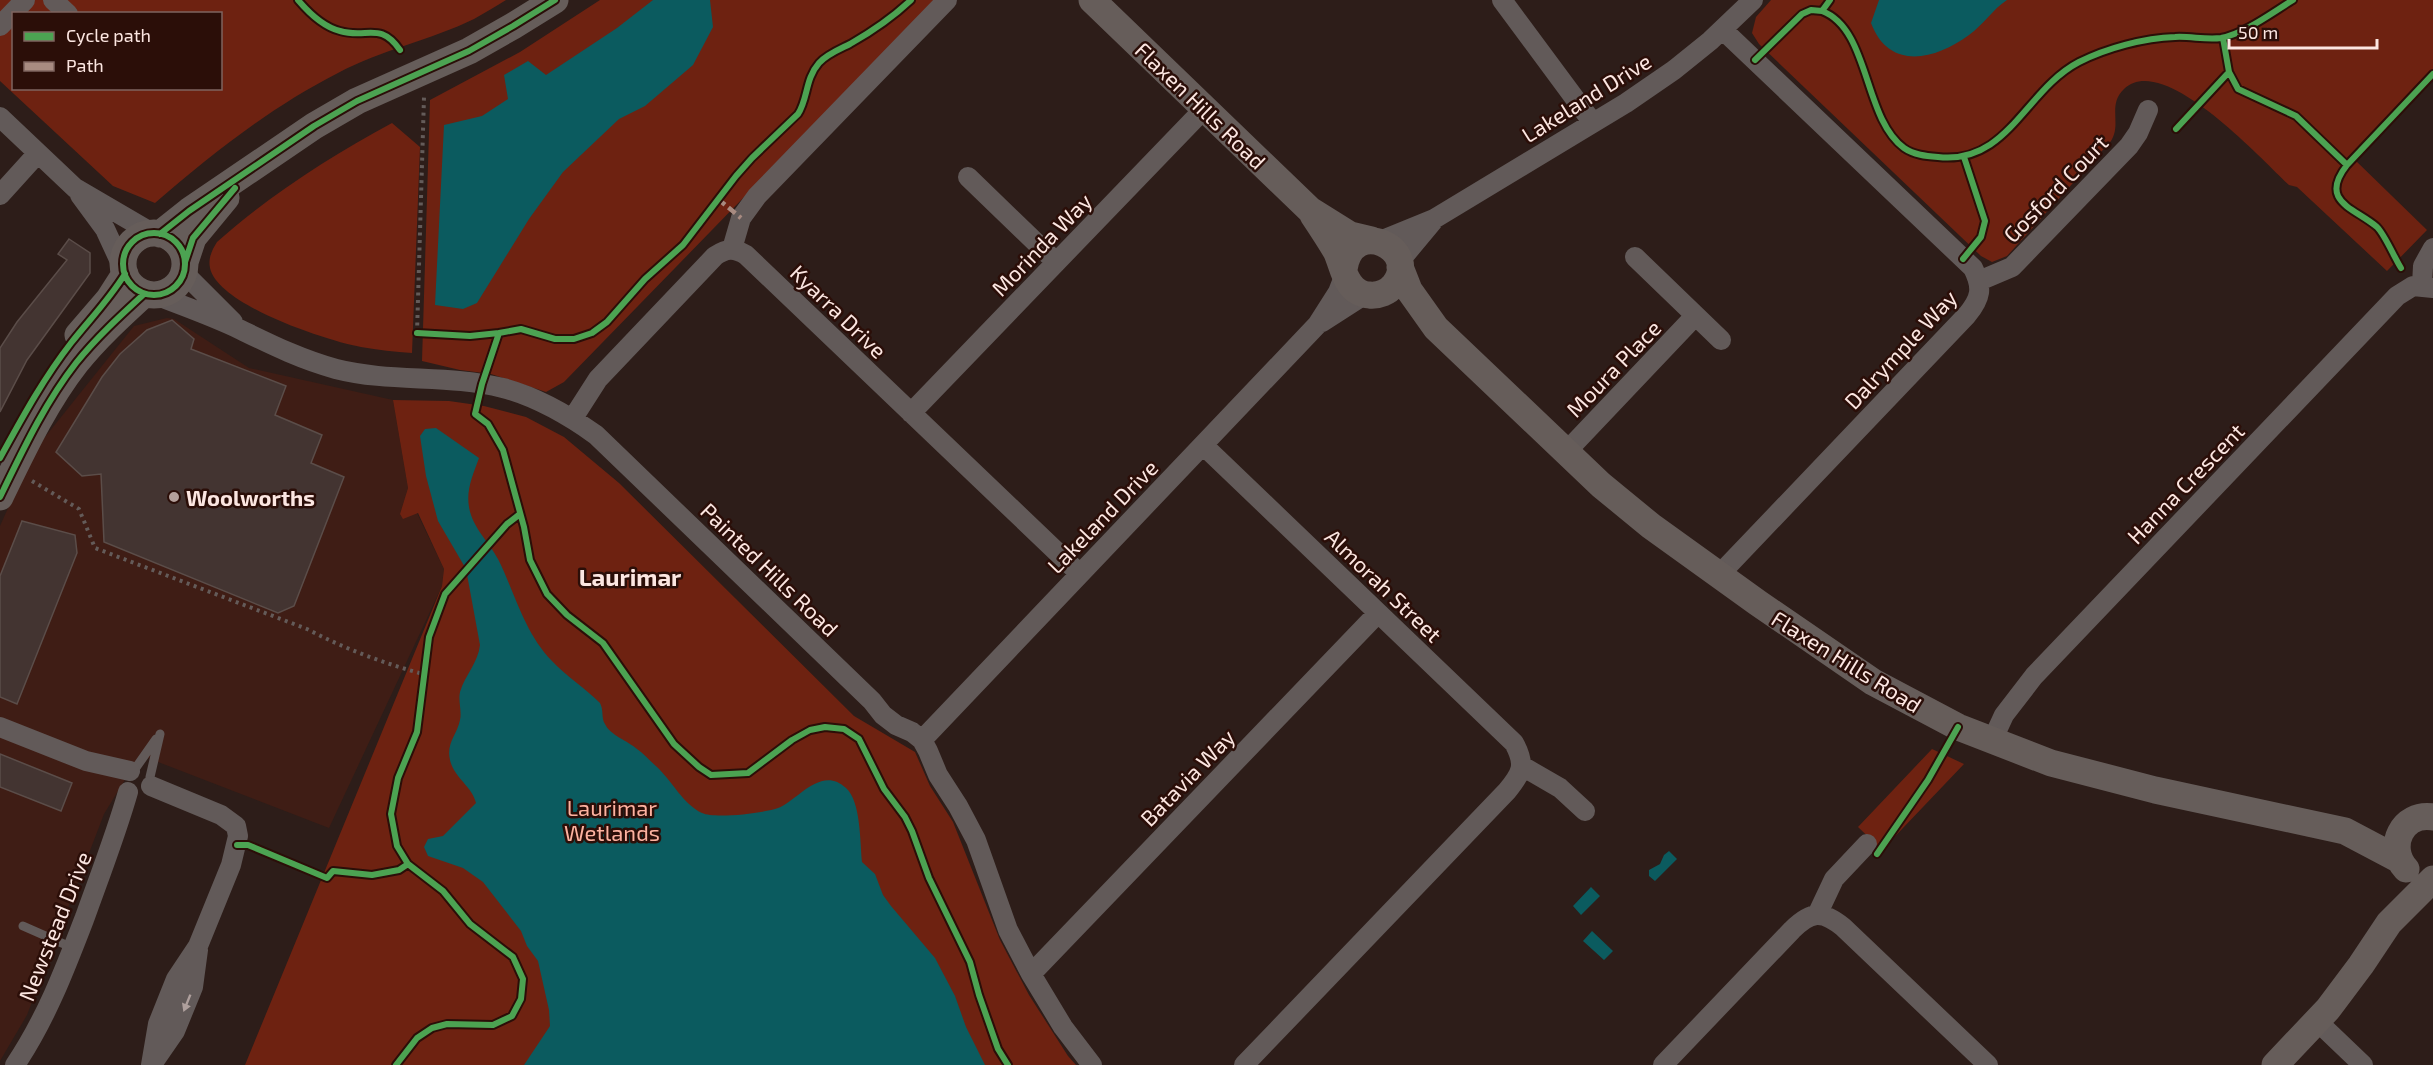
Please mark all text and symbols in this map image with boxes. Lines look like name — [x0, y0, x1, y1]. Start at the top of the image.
legend — [12, 12, 222, 90]
scale bar — [2229, 12, 2378, 50]
text: 50 m — [2238, 21, 2278, 43]
text: Cycle path — [66, 24, 151, 46]
street label: Flaxen Hills Road — [1130, 36, 1272, 174]
street label: Lakeland Drive — [1517, 47, 1655, 147]
text: Path — [66, 54, 104, 76]
street label: Gosford Court — [1997, 129, 2113, 247]
street label: Morinda Way — [986, 187, 1097, 301]
street label: Kyarra Drive — [786, 259, 892, 363]
street label: Dalrymple Way — [1838, 284, 1962, 414]
street label: Moura Place — [1561, 314, 1665, 422]
street label: Hanna Crescent — [2121, 418, 2249, 548]
street label: Lakeland Drive — [1042, 454, 1162, 578]
place label: Woolworths — [186, 484, 315, 510]
marker: Woolworths — [167, 490, 181, 504]
street label: Painted Hills Road — [696, 497, 844, 641]
street label: Almorah Street — [1320, 523, 1448, 647]
district label: Laurimar — [579, 562, 682, 591]
street label: Flaxen Hills Road — [1767, 605, 1927, 717]
street label: Batavia Way — [1134, 723, 1240, 831]
park label: Laurimar Wetlands — [564, 794, 660, 845]
street label: Newstead Drive — [12, 848, 96, 1004]
one-way arrow — [182, 994, 192, 1012]

